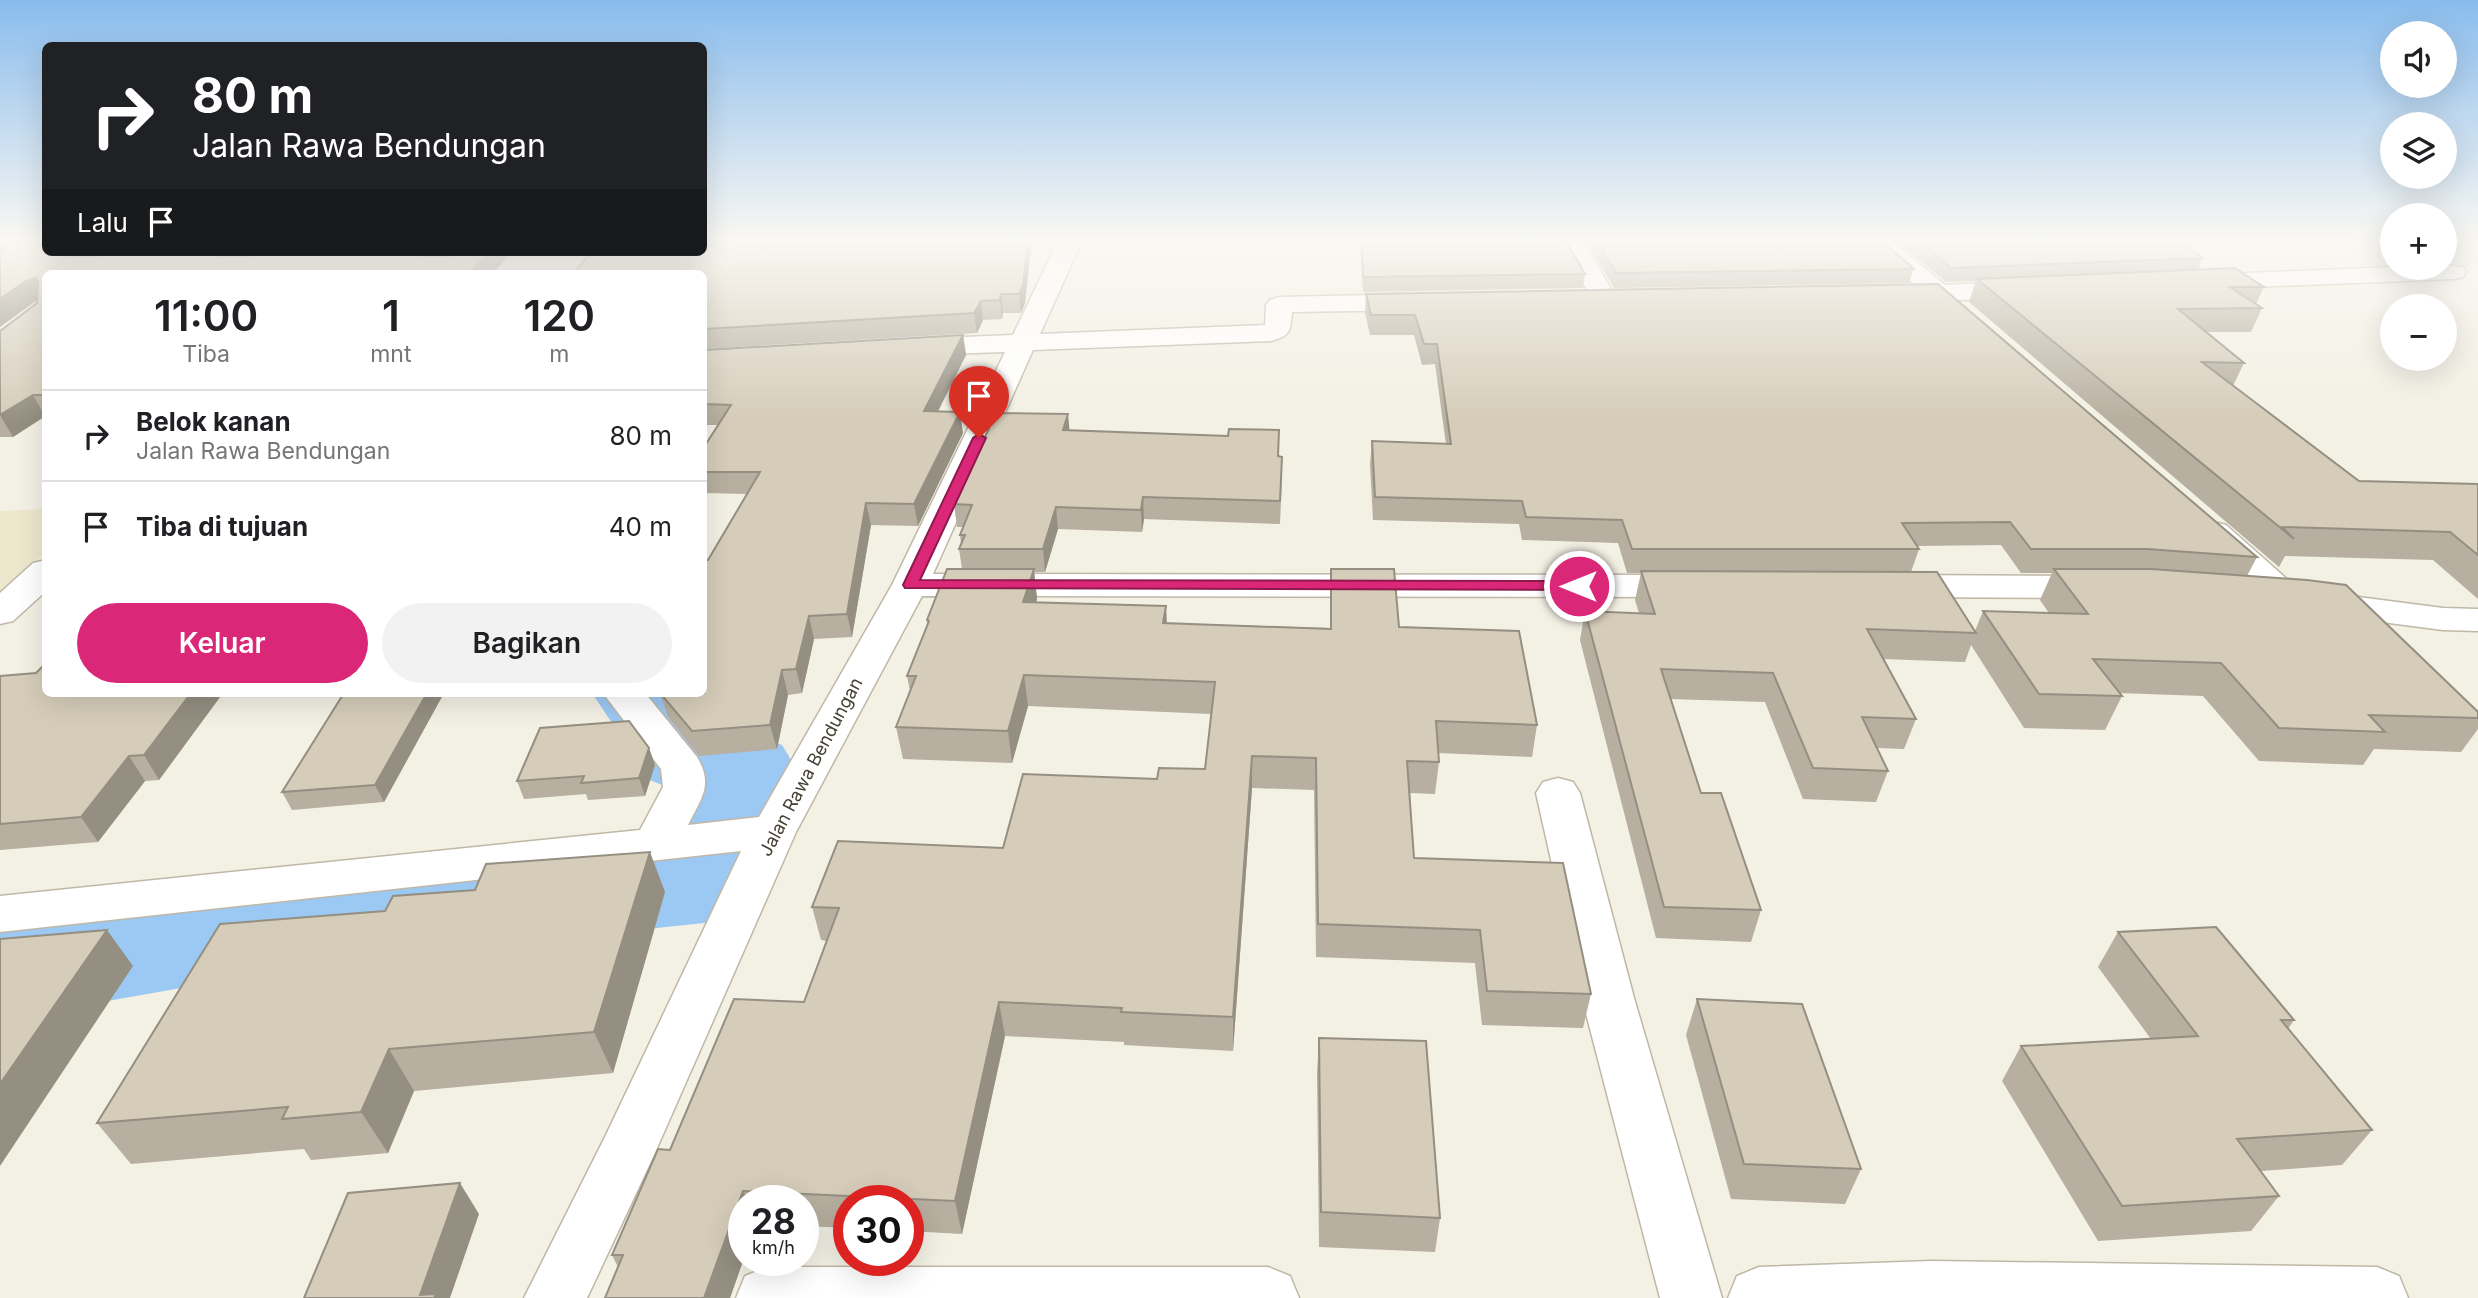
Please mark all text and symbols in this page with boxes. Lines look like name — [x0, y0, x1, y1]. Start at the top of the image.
map controls — [2380, 21, 2457, 371]
button: sound — [2380, 21, 2457, 98]
text: 80 m — [192, 66, 313, 125]
icon: right — [77, 70, 168, 161]
button: layers — [2380, 112, 2457, 189]
text: Jalan Rawa Bendungan — [192, 126, 546, 165]
icon: arrive — [142, 203, 180, 241]
button: + — [2380, 203, 2457, 280]
text: Lalu — [77, 207, 128, 238]
text: 11:00 — [154, 290, 258, 341]
text: 1 — [382, 290, 400, 341]
text: 120 — [523, 290, 595, 341]
button: − — [2380, 294, 2457, 371]
text: Tiba — [182, 340, 230, 368]
text: mnt — [370, 340, 411, 368]
text: m — [549, 340, 569, 368]
pin — [949, 366, 1009, 438]
icon: arrive — [960, 377, 998, 415]
text: Belok kanan — [136, 406, 291, 437]
icon: right — [77, 417, 115, 455]
text: 80 m — [609, 420, 672, 451]
text: Jalan Rawa Bendungan — [136, 437, 390, 465]
icon: arrive — [77, 508, 115, 546]
text: Tiba di tujuan — [136, 511, 308, 542]
text: 40 m — [609, 511, 672, 542]
position arrow — [1542, 549, 1616, 623]
button: Keluar — [77, 603, 368, 683]
button: Bagikan — [382, 603, 672, 683]
street label: Jalan Rawa Bendungan — [755, 674, 867, 860]
speed limit sign: 30 — [833, 1185, 924, 1276]
text: 28 — [751, 1200, 796, 1242]
text: km/h — [752, 1237, 795, 1258]

